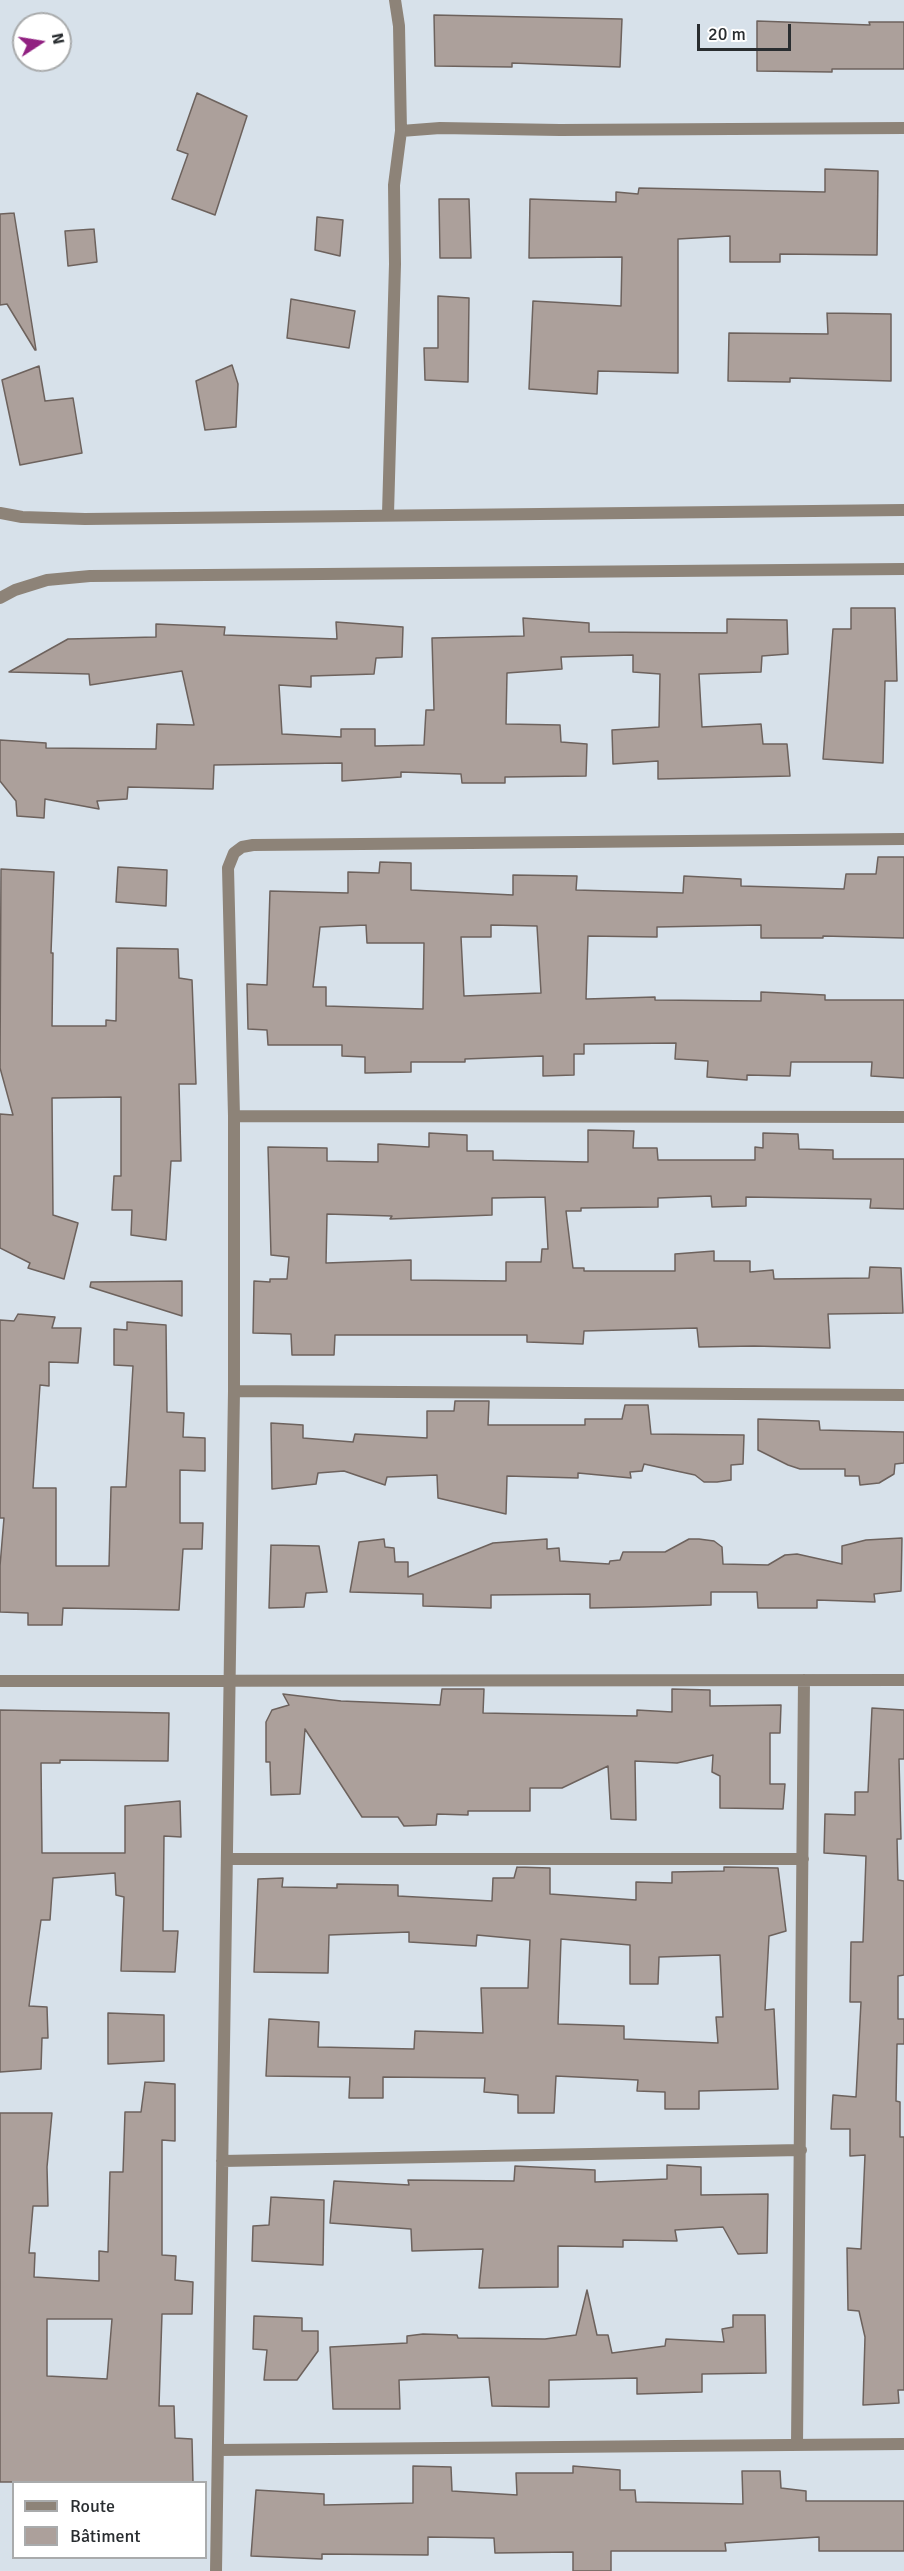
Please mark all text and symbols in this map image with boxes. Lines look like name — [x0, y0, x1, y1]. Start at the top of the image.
north arrow — [12, 12, 72, 72]
scale bar — [700, 12, 794, 50]
text: 20 m — [708, 23, 746, 45]
text: N — [47, 31, 69, 46]
legend — [12, 2481, 207, 2559]
text: Route — [70, 2495, 115, 2517]
text: Bâtiment — [70, 2525, 141, 2547]

